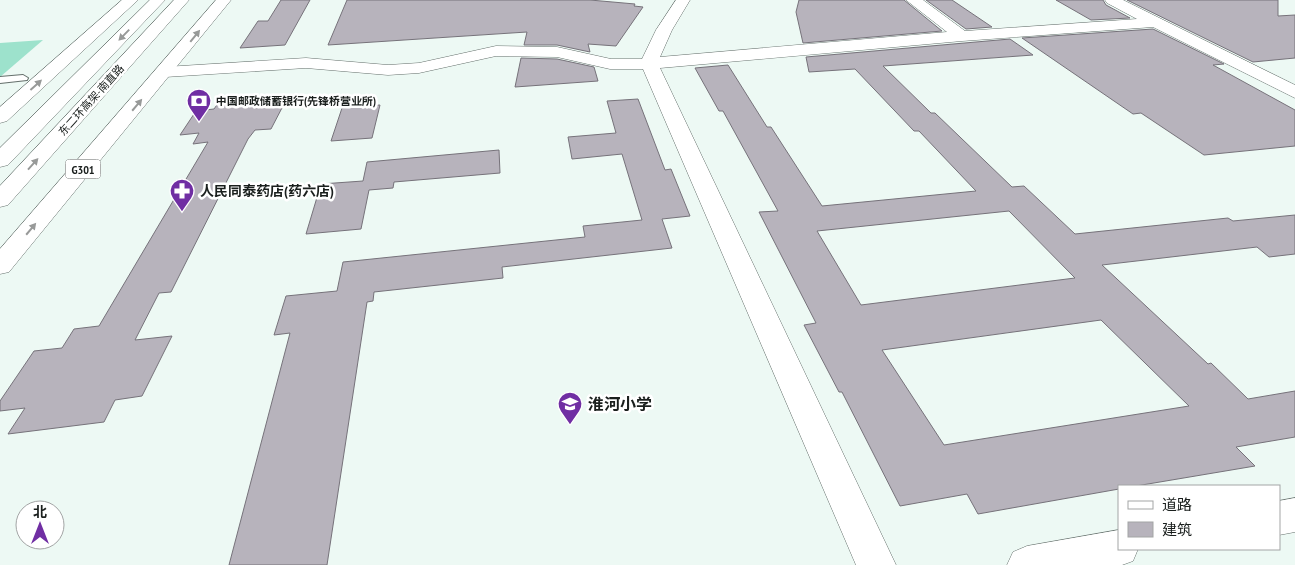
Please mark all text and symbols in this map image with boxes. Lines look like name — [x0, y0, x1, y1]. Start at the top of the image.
one-way arrow — [118, 29, 130, 41]
one-way arrow — [189, 30, 200, 43]
street label: 东二环高架-南直路 — [55, 61, 127, 139]
one-way arrow — [30, 79, 42, 91]
bank icon: 中国邮政储蓄银行(先锋桥营业所) — [186, 88, 212, 122]
place label: 中国邮政储蓄银行(先锋桥营业所) — [216, 94, 376, 108]
one-way arrow — [131, 100, 143, 112]
one-way arrow — [27, 159, 39, 171]
road number: G301 — [66, 160, 100, 178]
pharmacy icon: 人民同泰药店(药六店) — [169, 178, 195, 212]
place label: 人民同泰药店(药六店) — [200, 182, 334, 200]
one-way arrow — [26, 223, 37, 236]
school or university icon: 淮河小学 — [557, 391, 583, 425]
place label: 淮河小学 — [588, 394, 652, 414]
legend — [1118, 485, 1280, 550]
text: 道路 — [1162, 495, 1192, 514]
north arrow — [15, 500, 65, 550]
text: 北 — [33, 503, 47, 521]
text: 建筑 — [1162, 520, 1192, 539]

